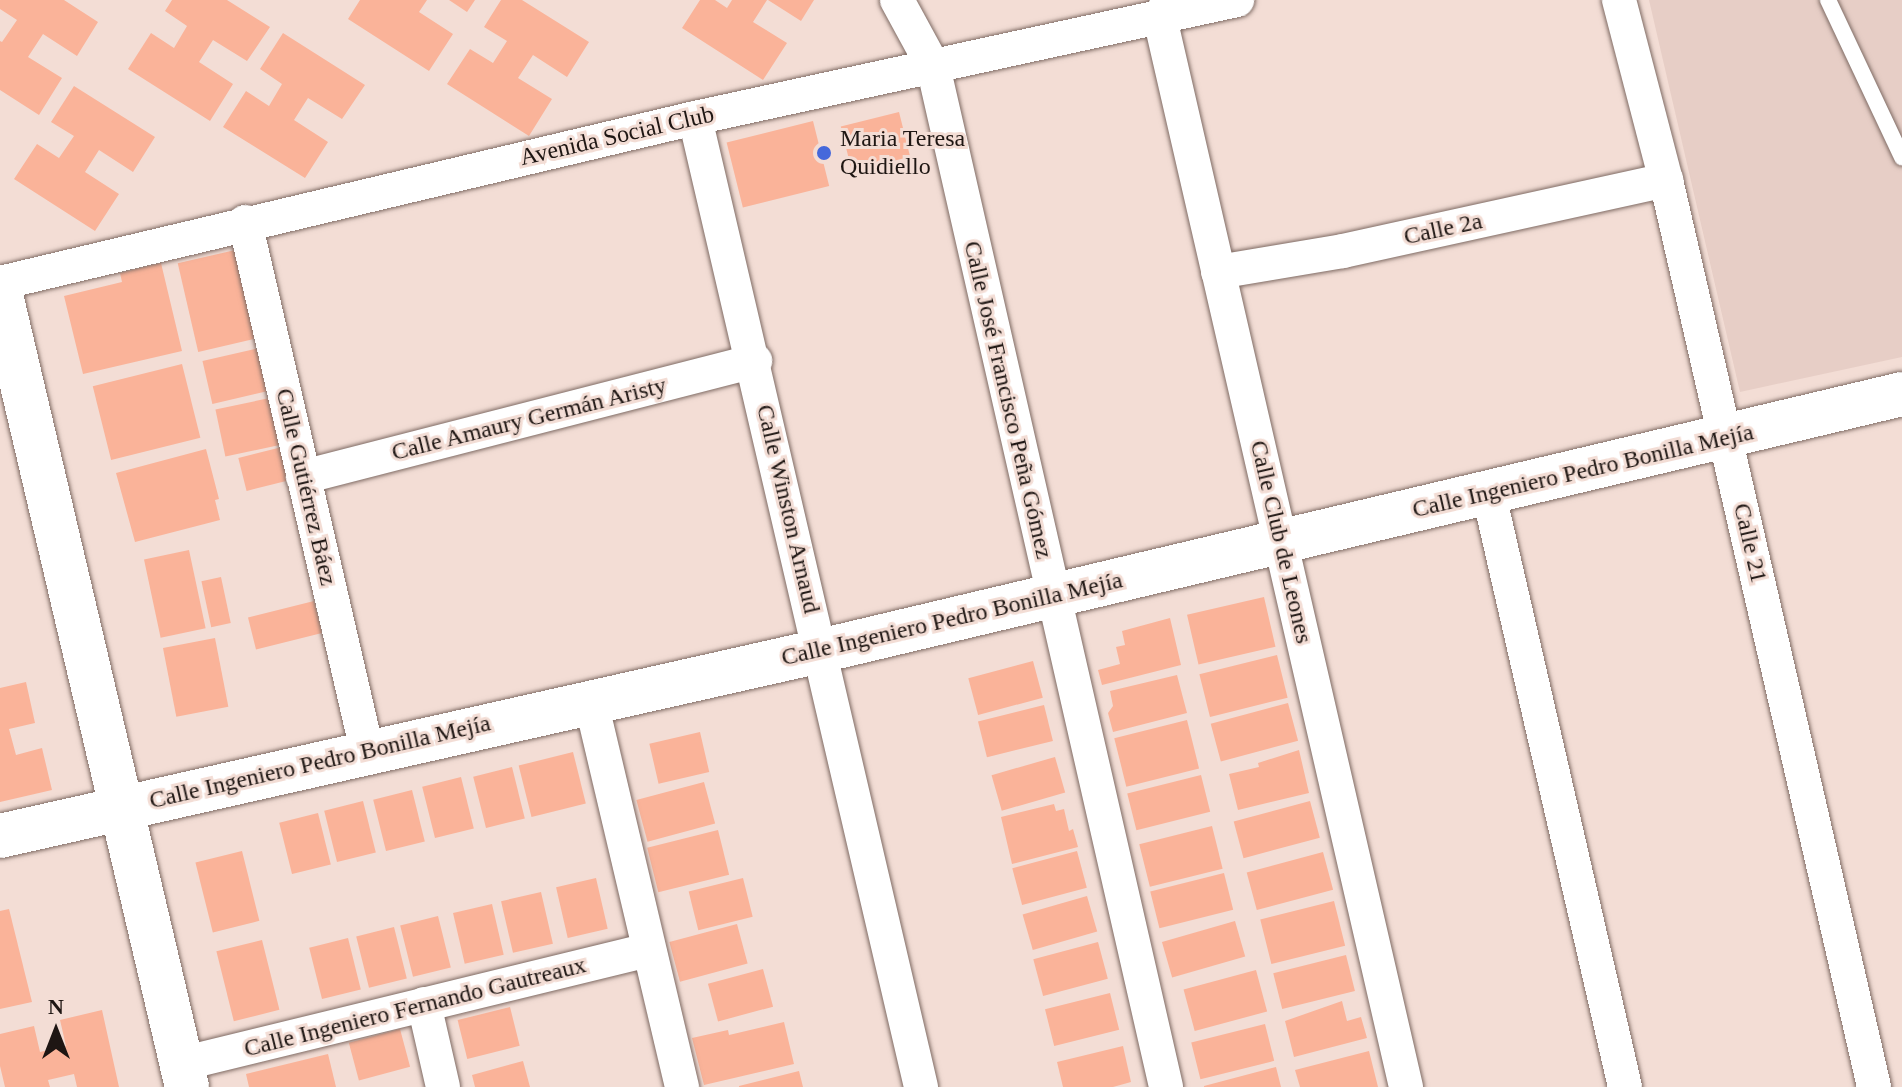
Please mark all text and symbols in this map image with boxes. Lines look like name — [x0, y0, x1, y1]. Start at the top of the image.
street label: Avenida Social Club — [517, 100, 717, 172]
place label: Maria Teresa Quidiello — [840, 125, 966, 181]
marker: Maria Teresa Quidiello — [815, 144, 833, 162]
street label: Calle 2a — [1401, 207, 1485, 251]
street label: Calle José Francisco Peña Gómez — [957, 238, 1059, 562]
street label: Calle Amaury Germán Aristy — [387, 371, 671, 467]
street label: Calle Gutiérrez Báez — [269, 386, 343, 588]
street label: Calle Winston Arnaud — [750, 401, 826, 617]
street label: Calle Ingeniero Pedro Bonilla Mejía — [1410, 418, 1756, 524]
street label: Calle Club de Leones — [1244, 438, 1318, 646]
street label: Calle 21 — [1727, 500, 1773, 586]
street label: Calle Ingeniero Pedro Bonilla Mejía — [779, 566, 1125, 672]
street label: Calle Ingeniero Pedro Bonilla Mejía — [147, 709, 493, 815]
street label: Calle Ingeniero Fernando Gautreaux — [241, 951, 589, 1063]
north arrow — [16, 991, 96, 1071]
text: N — [48, 994, 64, 1019]

